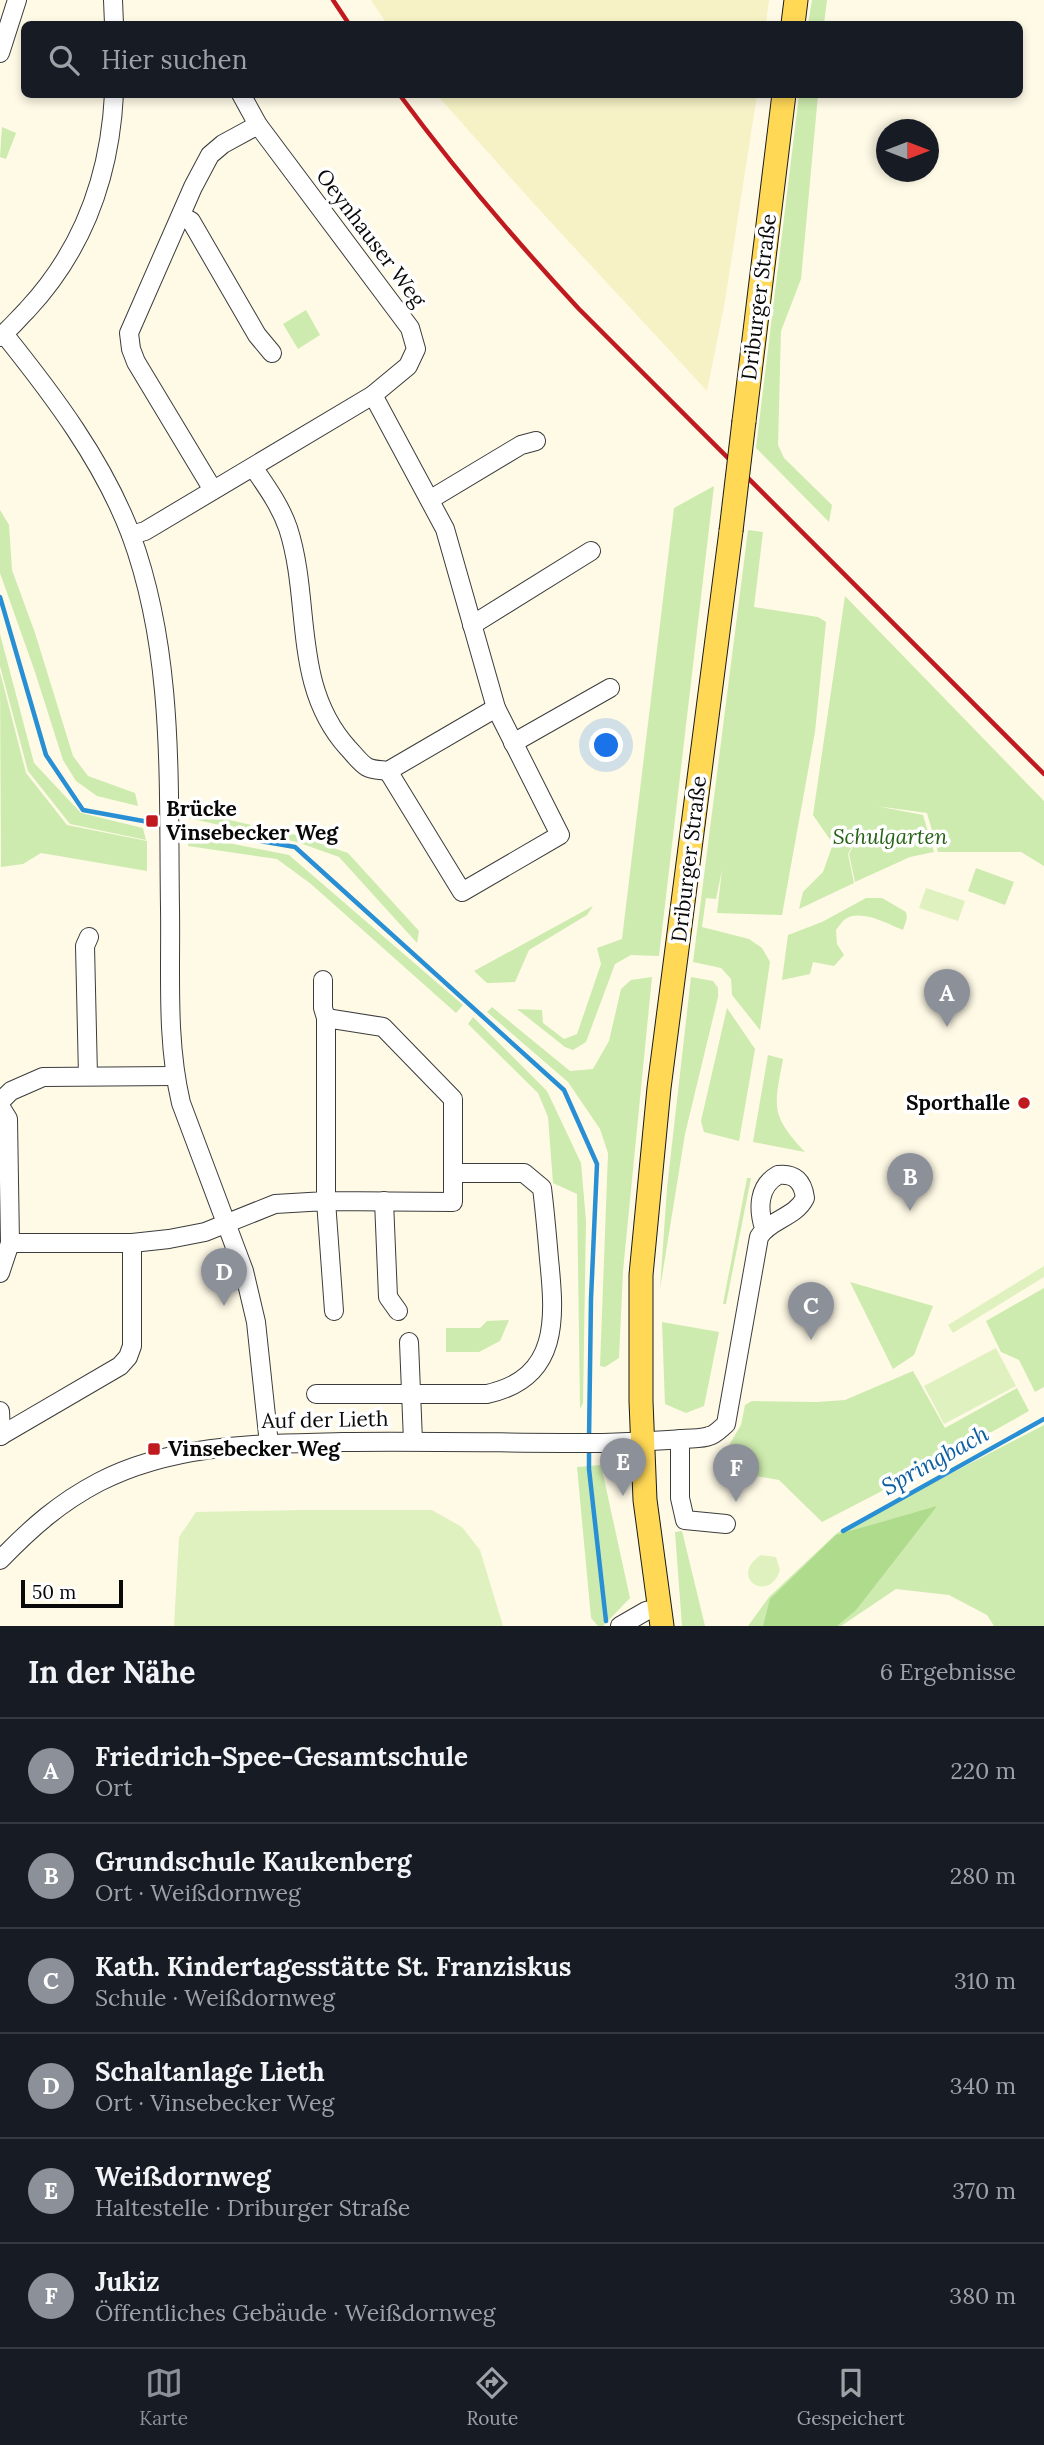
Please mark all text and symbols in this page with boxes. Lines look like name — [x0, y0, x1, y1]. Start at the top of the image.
search box — [21, 21, 1023, 98]
icon: search — [45, 41, 83, 79]
text: Hier suchen — [101, 43, 247, 76]
north arrow — [876, 119, 939, 182]
street label: Oeynhauser Weg — [311, 163, 432, 313]
street label: Driburger Straße — [735, 212, 782, 382]
your location — [589, 728, 623, 762]
street label: Driburger Straße — [665, 774, 712, 944]
place label: Brücke Vinsebecker Weg — [166, 795, 339, 846]
marker: Brücke Vinsebecker Weg — [144, 813, 160, 829]
park label: Schulgarten — [833, 823, 947, 850]
pin: A — [924, 969, 970, 1027]
place label: Sporthalle — [906, 1089, 1010, 1116]
marker: Sporthalle — [1016, 1095, 1032, 1111]
pin: B — [887, 1153, 933, 1211]
pin: D — [201, 1248, 247, 1306]
pin: C — [788, 1282, 834, 1340]
street label: Auf der Lieth — [260, 1405, 389, 1434]
water label: Springbach — [876, 1418, 993, 1501]
place label: Vinsebecker Weg — [168, 1435, 341, 1462]
pin: E — [600, 1438, 646, 1496]
marker: Vinsebecker Weg — [146, 1441, 162, 1457]
pin: F — [713, 1444, 759, 1502]
scale bar — [21, 1577, 122, 1609]
text: 50 m — [32, 1580, 76, 1604]
text: In der Nähe — [28, 1653, 196, 1691]
text: 6 Ergebnisse — [880, 1657, 1016, 1686]
text: Friedrich-Spee-Gesamtschule — [95, 1740, 468, 1773]
text: A — [43, 1756, 59, 1785]
text: 220 m — [950, 1756, 1016, 1785]
text: Ort — [95, 1773, 132, 1802]
text: Grundschule Kaukenberg — [95, 1845, 411, 1878]
text: B — [43, 1861, 59, 1890]
text: 280 m — [950, 1861, 1016, 1890]
text: Ort · Weißdornweg — [95, 1878, 301, 1907]
text: Kath. Kindertagesstätte St. Franziskus — [95, 1950, 571, 1983]
text: C — [43, 1966, 59, 1995]
text: 310 m — [954, 1966, 1016, 1995]
text: Schule · Weißdornweg — [95, 1983, 335, 2012]
text: Schaltanlage Lieth — [95, 2055, 325, 2088]
text: D — [42, 2071, 60, 2100]
text: 340 m — [950, 2071, 1016, 2100]
text: Ort · Vinsebecker Weg — [95, 2088, 334, 2117]
text: Weißdornweg — [95, 2160, 270, 2193]
text: E — [44, 2176, 58, 2205]
text: 370 m — [952, 2176, 1016, 2205]
text: Haltestelle · Driburger Straße — [95, 2193, 410, 2222]
text: Jukiz — [95, 2265, 160, 2298]
text: F — [44, 2281, 58, 2310]
text: 380 m — [949, 2281, 1016, 2310]
text: Öffentliches Gebäude · Weißdornweg — [95, 2298, 495, 2327]
tab: Karte — [139, 2364, 188, 2430]
tab: Route — [466, 2364, 518, 2430]
tab: Gespeichert — [797, 2364, 905, 2430]

